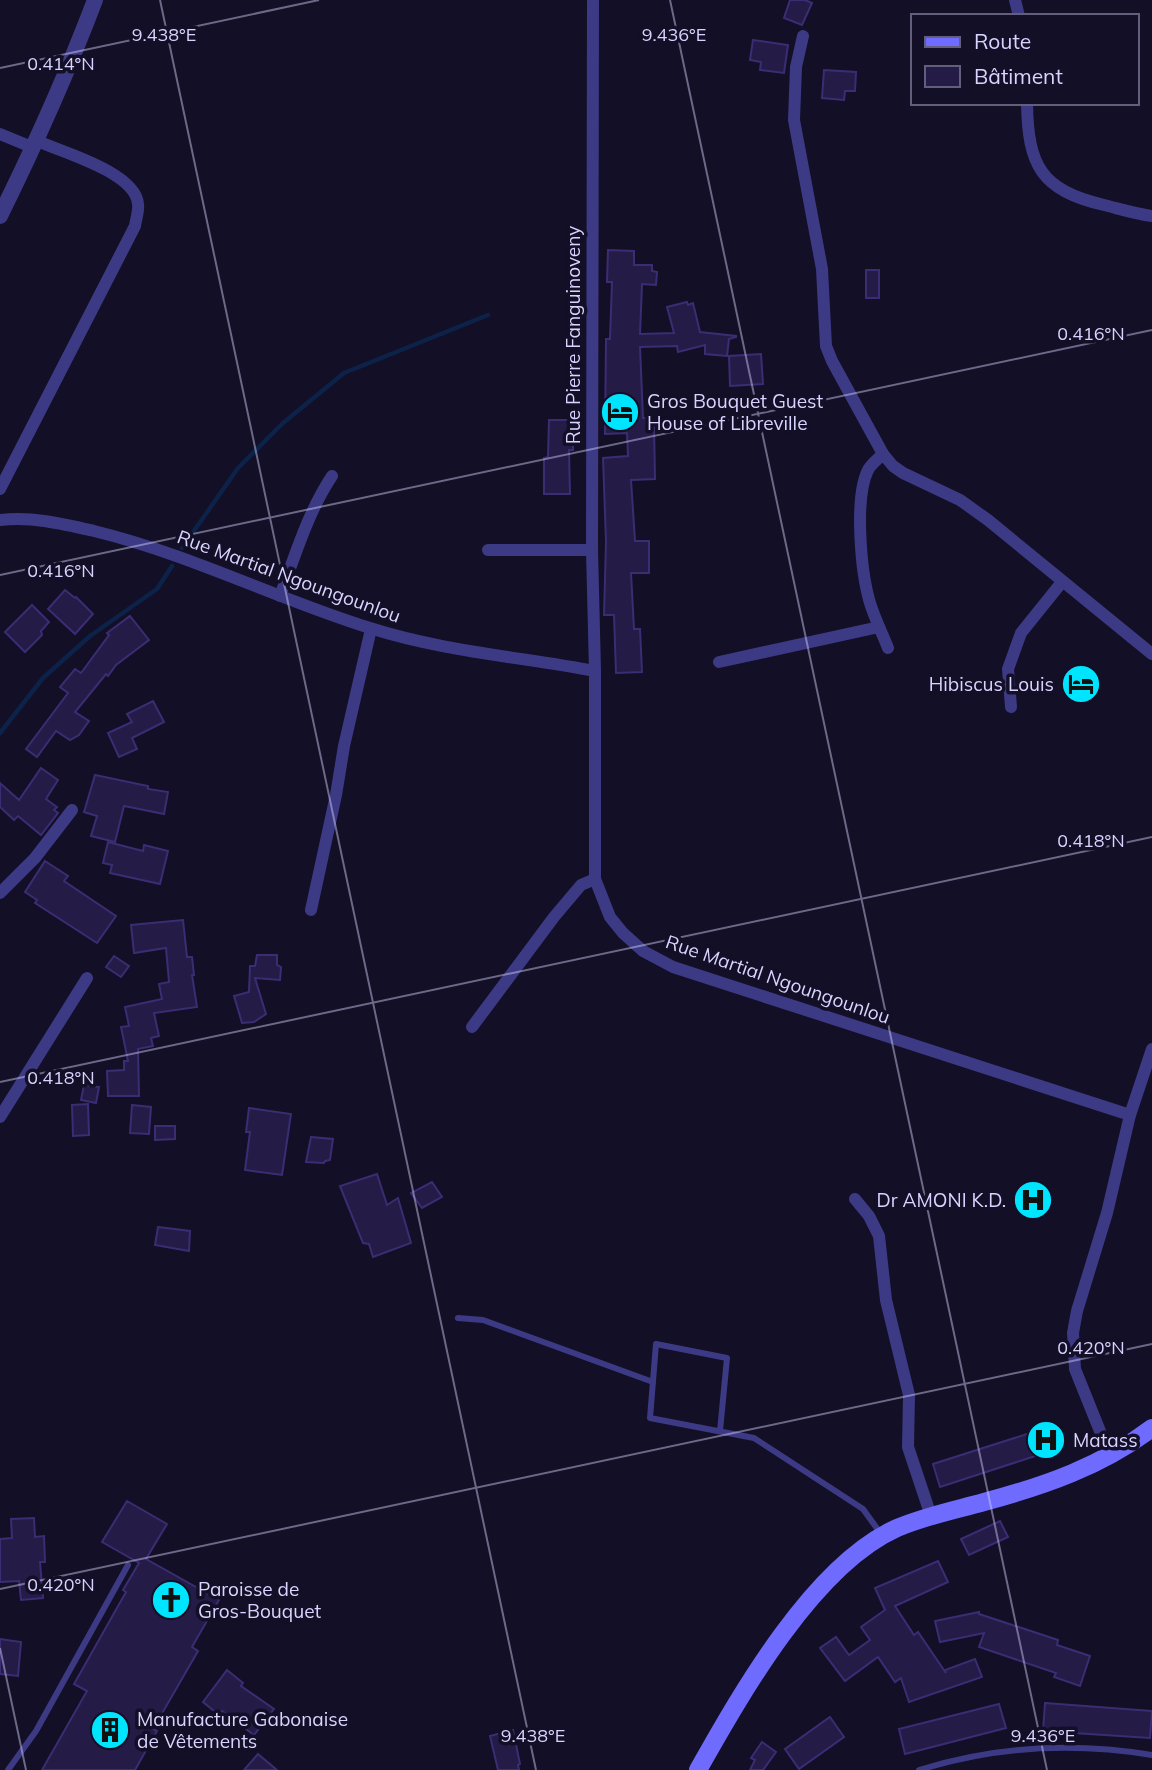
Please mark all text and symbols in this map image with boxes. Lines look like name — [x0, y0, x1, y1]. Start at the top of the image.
legend — [911, 14, 1138, 105]
text: 9.438°E — [132, 23, 196, 46]
text: 9.436°E — [642, 23, 706, 46]
text: Route — [974, 28, 1031, 54]
text: 0.414°N — [27, 52, 95, 75]
text: Bâtiment — [974, 63, 1063, 89]
street label: Rue Pierre Fanguinoveny — [561, 226, 585, 444]
text: 0.416°N — [1057, 322, 1125, 345]
place label: Gros Bouquet Guest House of Libreville — [647, 389, 823, 435]
hotel icon: Gros Bouquet Guest House of Libreville — [599, 391, 641, 433]
street label: Rue Martial Ngoungounlou — [174, 524, 404, 628]
text: 0.416°N — [27, 559, 95, 582]
hotel icon: Hibiscus Louis — [1060, 663, 1102, 705]
place label: Hibiscus Louis — [929, 672, 1054, 696]
text: 0.418°N — [1057, 829, 1125, 852]
street label: Rue Martial Ngoungounlou — [663, 929, 893, 1029]
text: 0.418°N — [27, 1066, 95, 1089]
hospital icon: Dr AMONI K.D. — [1012, 1179, 1054, 1221]
place label: Dr AMONI K.D. — [876, 1188, 1006, 1212]
text: 0.420°N — [1057, 1336, 1125, 1359]
hospital icon: Matass — [1025, 1419, 1067, 1461]
place label: Matass — [1073, 1428, 1138, 1452]
text: 0.420°N — [27, 1573, 95, 1596]
place label: Paroisse de Gros-Bouquet — [198, 1577, 321, 1623]
church icon: Paroisse de Gros-Bouquet — [150, 1579, 192, 1621]
place label: Manufacture Gabonaise de Vêtements — [137, 1707, 348, 1753]
building icon: Manufacture Gabonaise de Vêtements — [89, 1709, 131, 1751]
text: 9.438°E — [501, 1724, 565, 1747]
text: 9.436°E — [1011, 1724, 1075, 1747]

